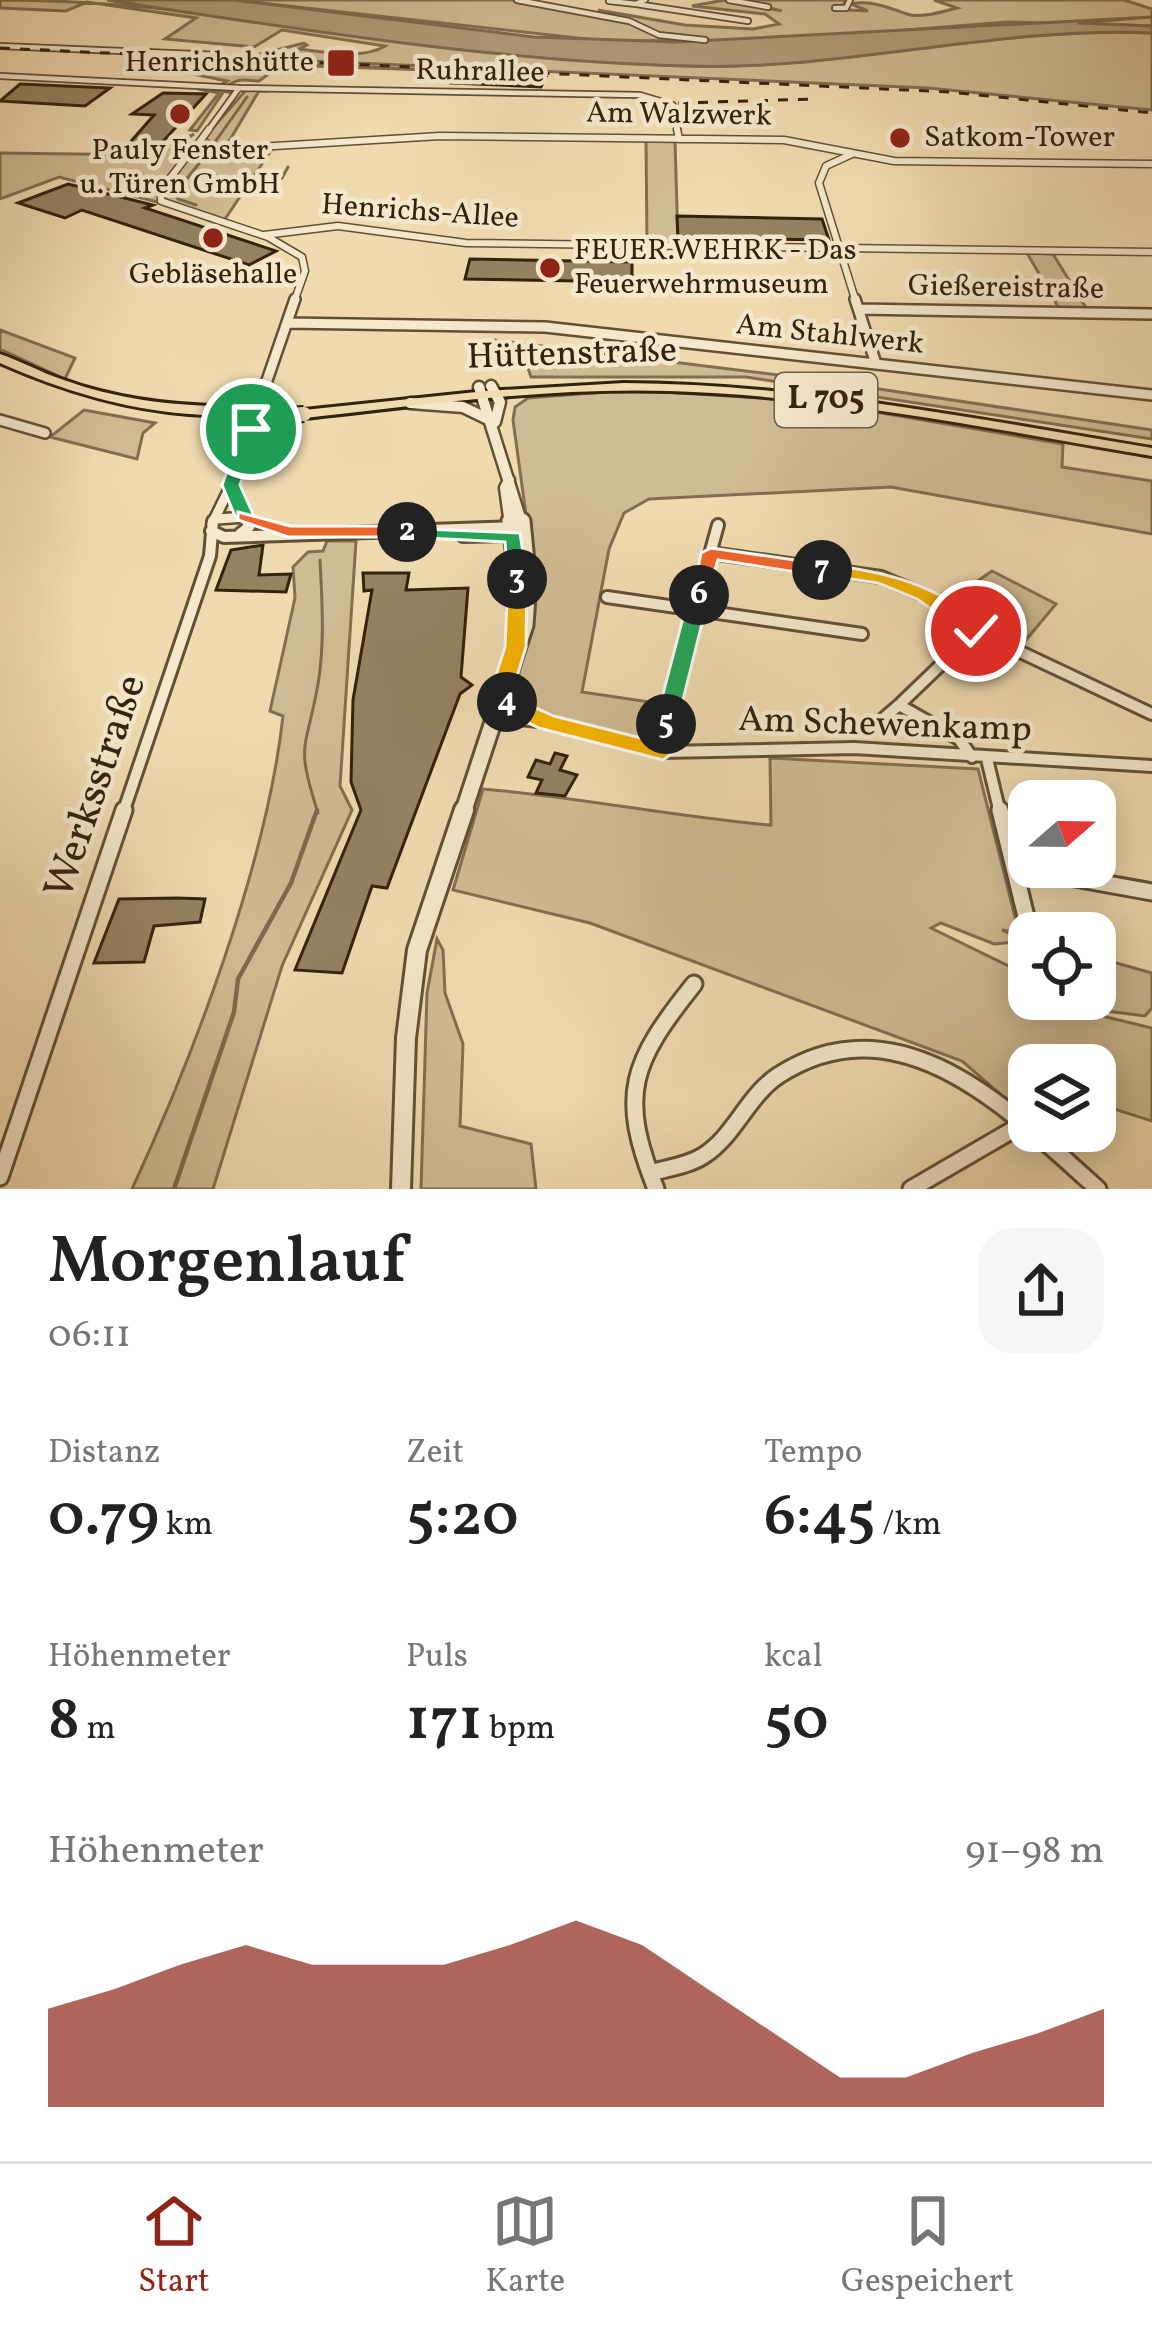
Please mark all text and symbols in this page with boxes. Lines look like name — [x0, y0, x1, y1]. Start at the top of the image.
place label: Henrichshütte — [125, 42, 314, 84]
marker: Henrichshütte — [325, 47, 357, 79]
street label: Ruhrallee — [415, 50, 545, 94]
street label: Am Walzwerk — [586, 92, 772, 138]
marker: Pauly Fenster u. Türen GmbH — [167, 101, 193, 127]
place label: Satkom-Tower — [924, 117, 1115, 159]
marker: Satkom-Tower — [887, 125, 913, 151]
place label: Pauly Fenster u. Türen GmbH — [80, 130, 280, 206]
street label: Henrichs-Allee — [320, 184, 520, 240]
marker: Gebläsehalle — [200, 225, 226, 251]
place label: FEUER.WEHRK - Das Feuerwehrmuseum — [574, 230, 857, 306]
place label: Gebläsehalle — [129, 254, 297, 296]
marker: FEUER.WEHRK - Das Feuerwehrmuseum — [537, 255, 563, 281]
street label: Gießereistraße — [908, 265, 1104, 311]
street label: Am Stahlwerk — [734, 304, 926, 366]
street label: Hüttenstraße — [466, 326, 678, 384]
road number: L 705 — [775, 373, 877, 427]
pin — [200, 378, 302, 480]
icon: arrive — [218, 396, 284, 462]
pin: 2 — [377, 502, 437, 562]
text: 2 — [398, 509, 416, 555]
pin: 7 — [792, 540, 852, 600]
text: 7 — [814, 547, 830, 593]
pin: 3 — [487, 549, 547, 609]
text: 3 — [509, 556, 525, 602]
pin: 6 — [669, 565, 729, 625]
text: 6 — [690, 572, 708, 618]
pin — [925, 580, 1027, 682]
icon: check — [943, 598, 1009, 664]
street label: Werksstraße — [31, 667, 163, 907]
pin: 4 — [477, 672, 537, 732]
text: 4 — [497, 679, 517, 725]
pin: 5 — [636, 694, 696, 754]
street label: Am Schewenkamp — [737, 696, 1033, 756]
text: 5 — [658, 701, 674, 747]
north arrow — [1008, 780, 1116, 888]
map controls — [1008, 780, 1116, 1152]
button: locate — [1008, 912, 1116, 1020]
button: layers — [1008, 1044, 1116, 1152]
text: Morgenlauf — [48, 1218, 406, 1310]
button: share — [978, 1228, 1104, 1354]
text: 06:11 — [48, 1309, 131, 1363]
text: Distanz — [48, 1431, 160, 1477]
text: Zeit — [406, 1431, 464, 1477]
text: Tempo — [764, 1431, 862, 1477]
text: 0.79 — [48, 1477, 159, 1560]
text: 5:20 — [406, 1477, 519, 1560]
text: 6:45 — [764, 1477, 876, 1560]
text: km — [159, 1503, 213, 1549]
text: /km — [876, 1503, 941, 1549]
text: Höhenmeter — [48, 1635, 231, 1681]
text: Puls — [406, 1635, 468, 1681]
text: kcal — [764, 1635, 823, 1681]
text: 8 — [48, 1681, 80, 1764]
text: 171 — [406, 1681, 482, 1764]
text: 50 — [764, 1681, 829, 1764]
text: m — [80, 1707, 116, 1753]
text: bpm — [482, 1707, 555, 1753]
text: Höhenmeter — [48, 1825, 264, 1879]
text: 91–98 m — [965, 1825, 1104, 1879]
tab: Start — [138, 2188, 210, 2306]
tab: Karte — [486, 2188, 565, 2306]
tab: Gespeichert — [841, 2188, 1014, 2306]

